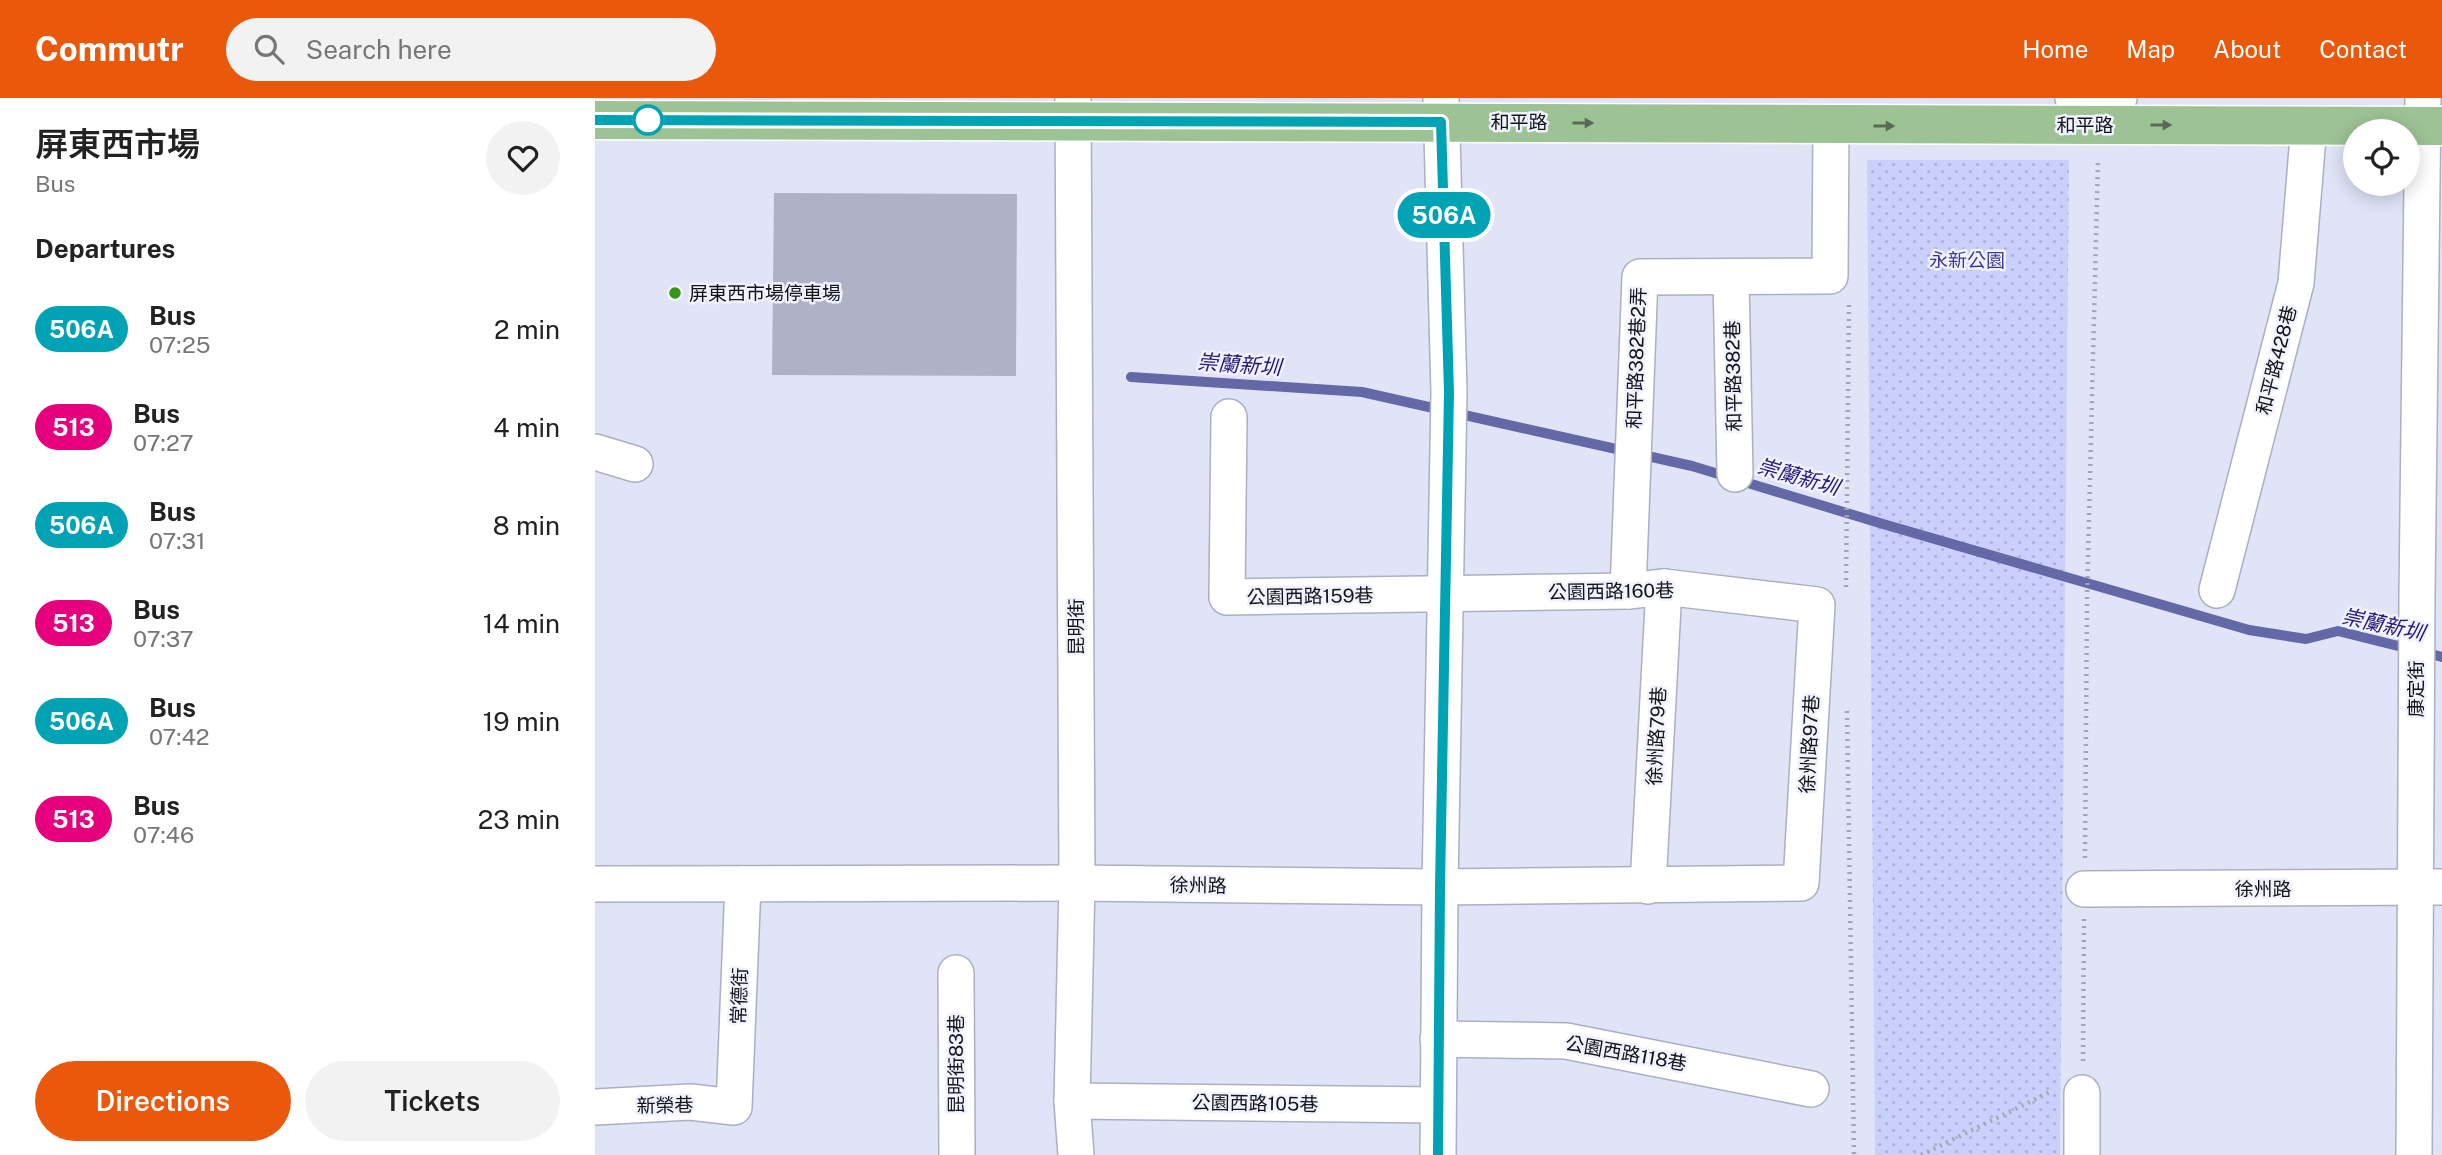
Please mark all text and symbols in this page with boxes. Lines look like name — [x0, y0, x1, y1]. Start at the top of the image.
search box — [226, 18, 716, 81]
text: Commutr — [35, 30, 184, 68]
icon: search — [250, 30, 288, 68]
text: Search here — [306, 34, 452, 65]
text: Home — [2022, 35, 2088, 63]
text: Map — [2126, 35, 2175, 63]
text: About — [2213, 35, 2281, 63]
text: Contact — [2319, 35, 2407, 63]
unlabelled marker — [633, 105, 663, 135]
street label: 和平路 — [1490, 111, 1548, 133]
street label: 和平路 — [2056, 114, 2114, 136]
one-way arrow — [1573, 117, 1595, 129]
one-way arrow — [2150, 119, 2172, 131]
map controls — [2343, 119, 2420, 196]
button: locate — [2343, 119, 2420, 196]
one-way arrow — [1874, 120, 1896, 132]
button: heart — [486, 121, 560, 195]
text: 屏東西市場 — [35, 125, 200, 163]
text: Bus — [35, 170, 75, 197]
line badge: 506A — [1395, 192, 1493, 238]
text: 506A — [1412, 201, 1476, 229]
text: Departures — [35, 233, 175, 264]
park label: 永新公園 — [1929, 249, 2005, 271]
place label: 屏東西市場停車場 — [689, 282, 841, 304]
marker: 屏東西市場停車場 — [667, 285, 683, 301]
street label: 和平路382巷2弄 — [1623, 287, 1649, 429]
text: Bus — [149, 300, 196, 331]
street label: 和平路428巷 — [2252, 303, 2300, 417]
text: 2 min — [494, 314, 560, 345]
text: 506A — [49, 315, 114, 343]
street label: 和平路382巷 — [1721, 320, 1745, 432]
text: 07:25 — [149, 331, 210, 358]
water label: 崇蘭新圳 — [1196, 349, 1285, 380]
text: Bus — [133, 398, 180, 429]
text: 4 min — [493, 412, 560, 443]
text: 513 — [52, 413, 95, 441]
text: 07:27 — [133, 429, 194, 456]
water label: 崇蘭新圳 — [1754, 453, 1845, 501]
text: Bus — [149, 496, 196, 527]
text: 8 min — [493, 510, 560, 541]
text: 506A — [49, 511, 114, 539]
text: 07:31 — [149, 527, 205, 554]
street label: 公園西路160巷 — [1548, 579, 1674, 603]
street label: 公園西路159巷 — [1246, 584, 1374, 608]
text: Bus — [133, 594, 180, 625]
street label: 昆明街 — [1065, 598, 1087, 656]
water label: 崇蘭新圳 — [2339, 604, 2430, 646]
text: 14 min — [483, 608, 560, 639]
text: 513 — [52, 609, 95, 637]
text: 07:37 — [133, 625, 194, 652]
street label: 康定街 — [2405, 660, 2427, 718]
street label: 徐州路79巷 — [1642, 686, 1670, 786]
text: Bus — [149, 692, 196, 723]
street label: 徐州路97巷 — [1795, 694, 1823, 794]
text: 19 min — [483, 706, 560, 737]
text: 506A — [49, 707, 114, 735]
text: 07:42 — [149, 723, 210, 750]
text: Bus — [133, 790, 180, 821]
text: 23 min — [478, 804, 560, 835]
text: 513 — [52, 805, 95, 833]
text: 07:46 — [133, 821, 194, 848]
street label: 徐州路 — [1169, 874, 1227, 896]
street label: 徐州路 — [2234, 878, 2292, 900]
street label: 常德街 — [727, 967, 751, 1025]
street label: 昆明街83巷 — [945, 1014, 967, 1114]
street label: 公園西路118巷 — [1564, 1032, 1688, 1074]
button: Directions — [35, 1061, 291, 1141]
button: Tickets — [305, 1061, 560, 1141]
street label: 公園西路105巷 — [1192, 1091, 1318, 1115]
street label: 新榮巷 — [636, 1094, 694, 1116]

